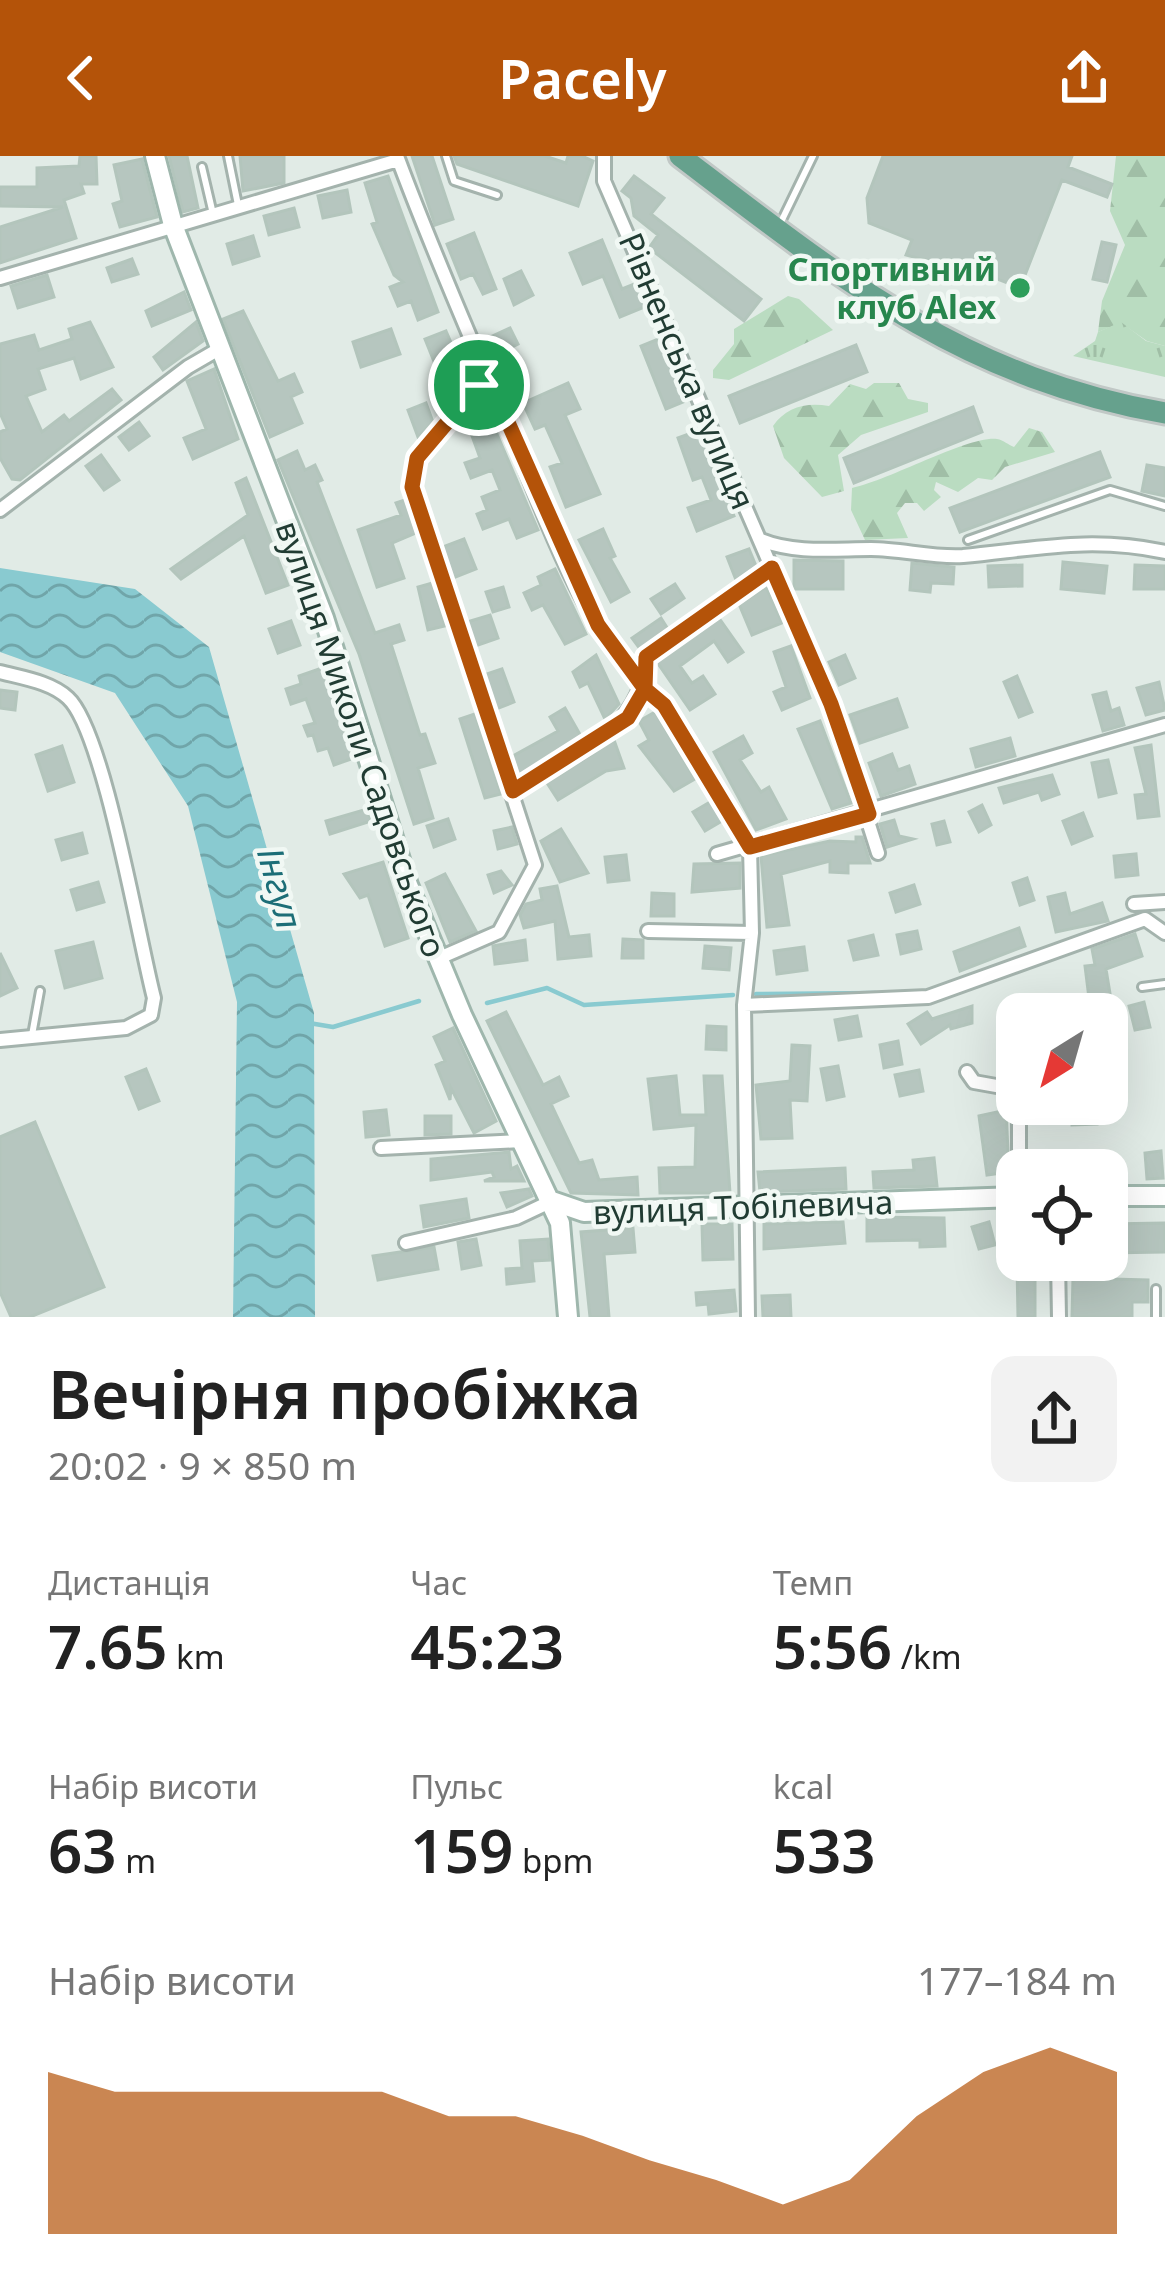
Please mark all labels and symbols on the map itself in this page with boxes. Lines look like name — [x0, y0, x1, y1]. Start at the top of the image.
street label: Рівненська вулиця — [609, 226, 766, 516]
place label: Спортивний клуб Alex — [787, 246, 996, 329]
marker: Спортивний клуб Alex — [1007, 275, 1033, 301]
pin — [428, 334, 530, 436]
street label: вулиця Миколи Садовського — [266, 515, 457, 963]
water label: Інгул — [246, 842, 315, 934]
north arrow — [996, 993, 1128, 1125]
street label: вулиця Тобілевича — [592, 1179, 894, 1234]

